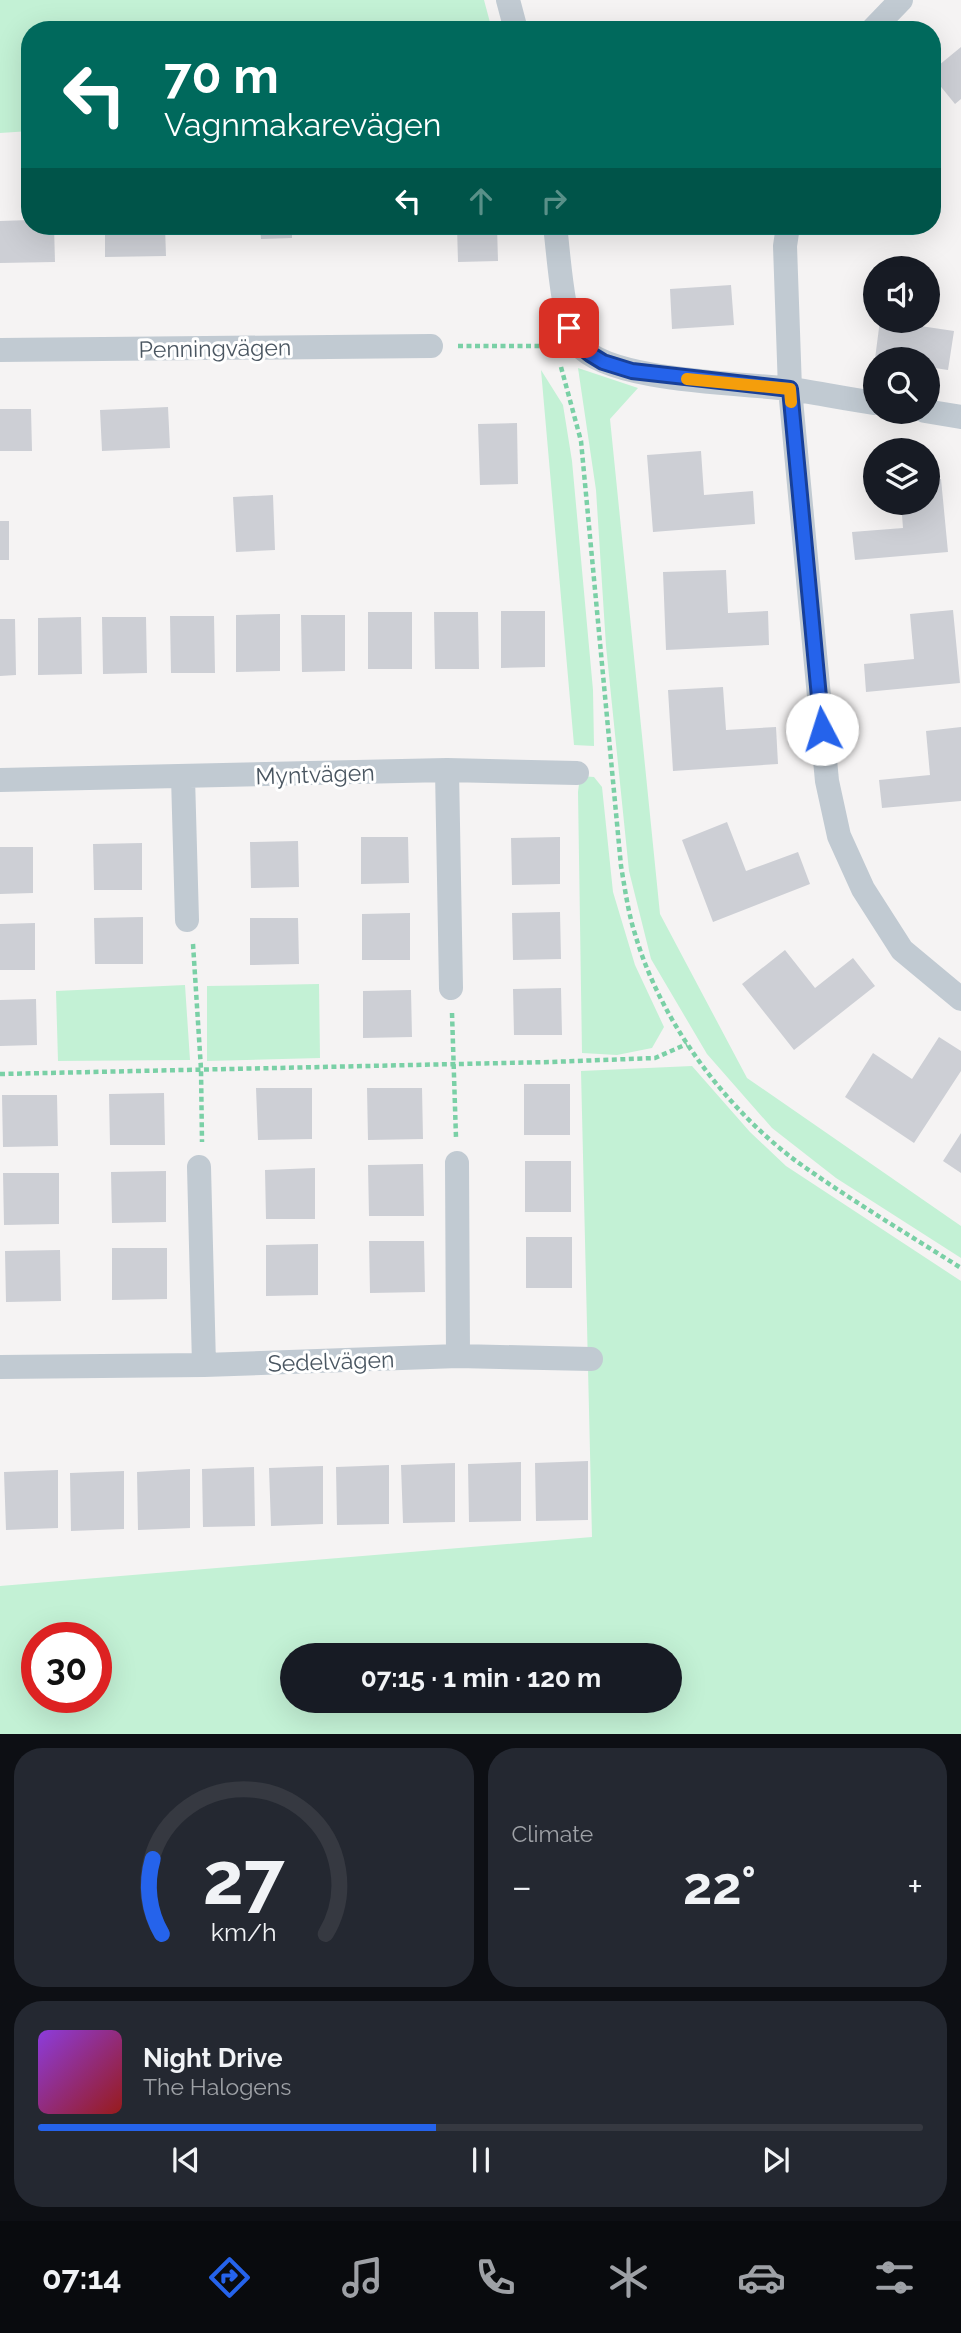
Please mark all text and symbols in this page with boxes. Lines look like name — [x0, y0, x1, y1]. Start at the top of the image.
text: 70 m — [164, 47, 279, 104]
icon: left — [49, 49, 140, 140]
text: Vagnmakarevägen — [164, 106, 441, 143]
icon: left — [389, 182, 427, 220]
icon: ahead — [462, 182, 500, 220]
icon: right — [535, 182, 573, 220]
map controls — [863, 256, 940, 515]
button: sound — [863, 256, 940, 333]
pin — [539, 298, 599, 358]
icon: arrive — [550, 309, 588, 347]
street label: Penningvägen — [138, 333, 292, 363]
button: search — [863, 347, 940, 424]
button: layers — [863, 438, 940, 515]
position arrow — [785, 692, 859, 766]
street label: Myntvägen — [255, 758, 375, 790]
street label: Sedelvägen — [267, 1345, 395, 1377]
speed limit sign: 30 — [21, 1622, 112, 1713]
text: 07:15 · 1 min · 120 m — [361, 1663, 601, 1693]
text: Climate — [512, 1820, 593, 1847]
text: 27 — [203, 1836, 285, 1921]
text: 22° — [683, 1855, 756, 1916]
text: − — [512, 1864, 532, 1909]
text: + — [907, 1864, 923, 1909]
text: km/h — [211, 1916, 277, 1946]
text: Night Drive — [143, 2043, 282, 2073]
text: The Halogens — [143, 2073, 291, 2100]
icon: previous — [167, 2141, 205, 2179]
icon: pause — [462, 2141, 500, 2179]
icon: next — [757, 2141, 795, 2179]
icon: directions — [205, 2253, 254, 2302]
icon: music — [338, 2253, 387, 2302]
icon: phone — [471, 2253, 520, 2302]
icon: climate — [604, 2253, 653, 2302]
icon: car — [737, 2253, 786, 2302]
icon: filters — [870, 2253, 919, 2302]
text: 07:14 — [42, 2259, 122, 2296]

